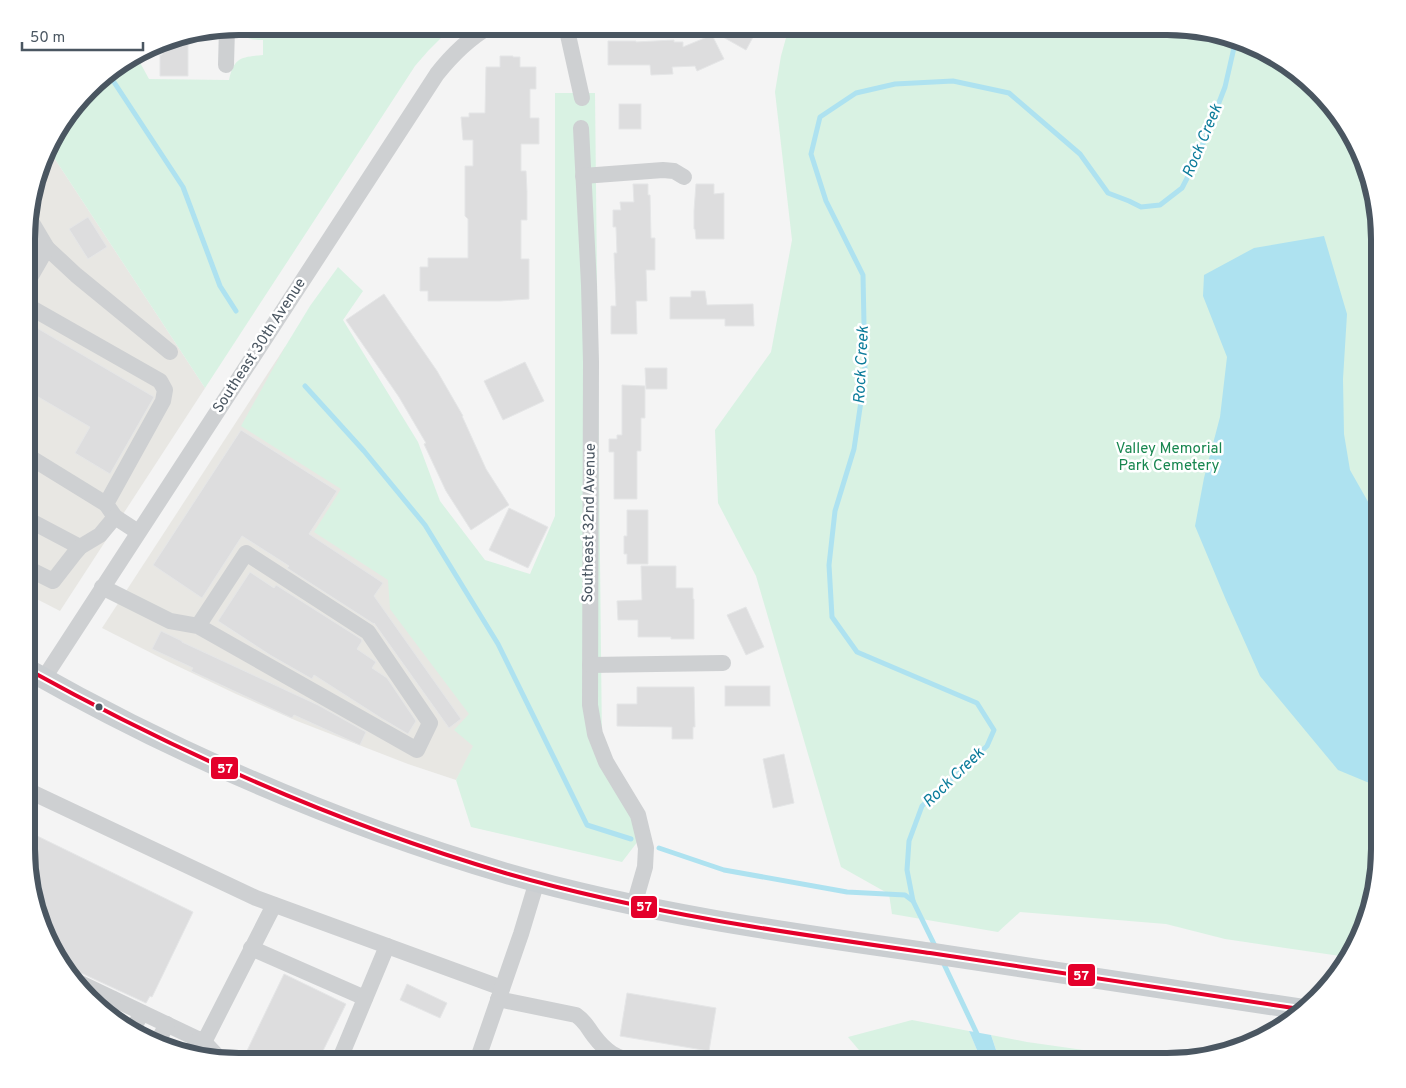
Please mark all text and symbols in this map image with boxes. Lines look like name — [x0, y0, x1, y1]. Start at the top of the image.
scale bar — [22, 20, 144, 52]
text: 50 m — [30, 29, 65, 48]
water label: Rock Creek — [1179, 100, 1228, 181]
street label: Southeast 30th Avenue — [209, 275, 311, 417]
water label: Rock Creek — [850, 325, 874, 404]
park label: Valley Memorial Park Cemetery — [1116, 440, 1222, 476]
street label: Southeast 32nd Avenue — [579, 443, 601, 603]
unlabelled marker — [94, 702, 104, 712]
water label: Rock Creek — [919, 743, 990, 812]
line badge: 57 — [210, 756, 239, 780]
text: 57 — [217, 761, 233, 778]
line badge: 57 — [630, 895, 658, 919]
text: 57 — [636, 899, 652, 916]
line badge: 57 — [1067, 963, 1096, 987]
text: 57 — [1073, 968, 1089, 985]

